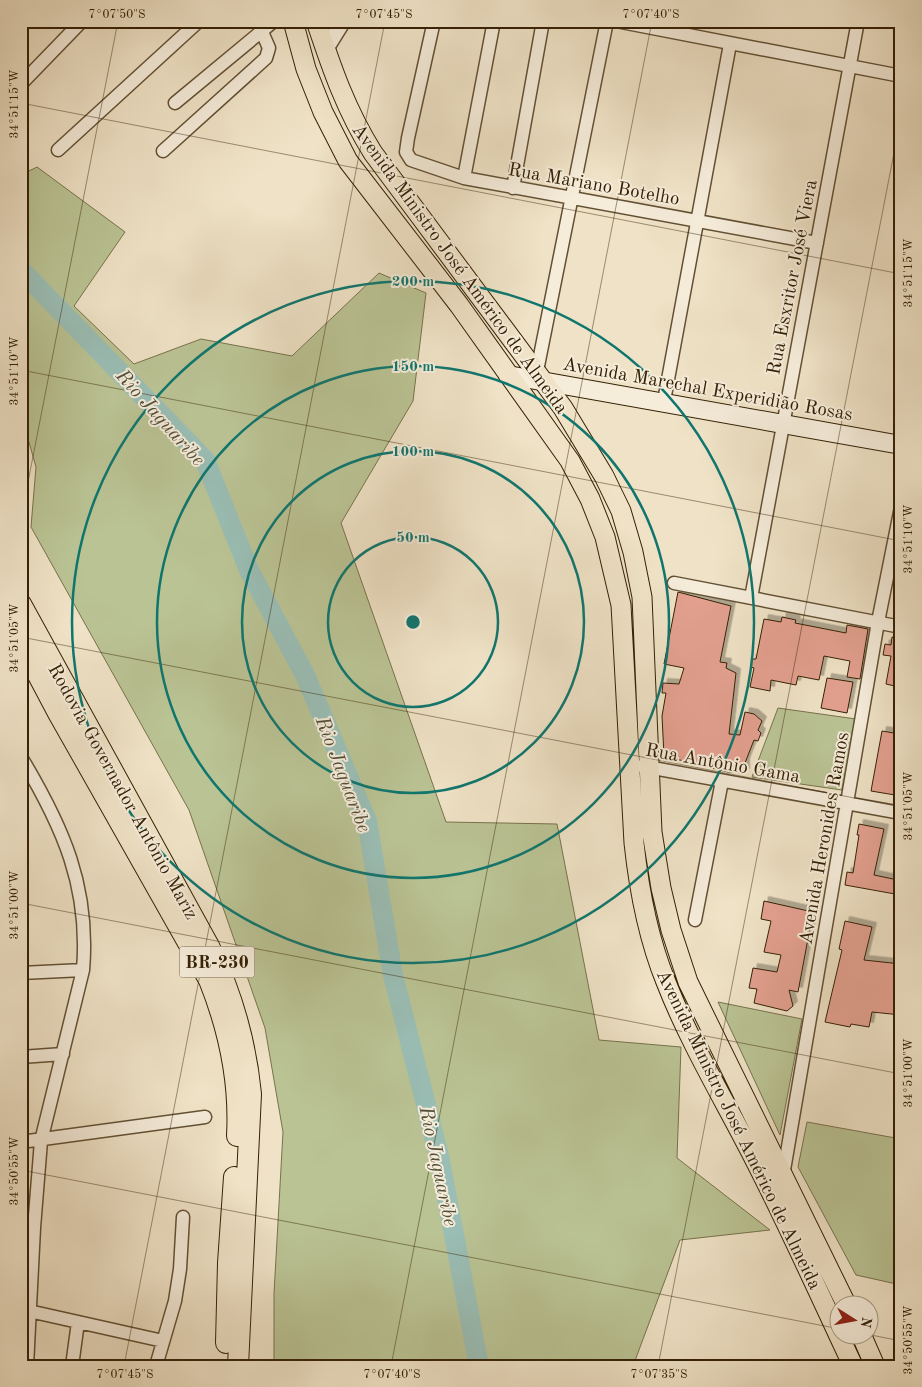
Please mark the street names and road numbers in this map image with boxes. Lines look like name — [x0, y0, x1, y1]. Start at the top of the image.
street label: Avenida Ministro José Américo de Almeida — [347, 121, 571, 418]
street label: Rua Mariano Botelho — [506, 161, 681, 210]
street label: Rua Esxritor José Viera — [765, 178, 822, 377]
street label: Avenida Marechal Experidião Rosas — [561, 356, 854, 425]
street label: Rodovia Governador Antônio Mariz — [43, 661, 200, 923]
street label: Avenida Heronides Ramos — [797, 731, 854, 946]
street label: Rua Antônio Gama — [644, 741, 802, 788]
road number: BR-230 — [180, 946, 254, 978]
street label: Avenida Ministro José Américo de Almeida — [652, 967, 824, 1294]

